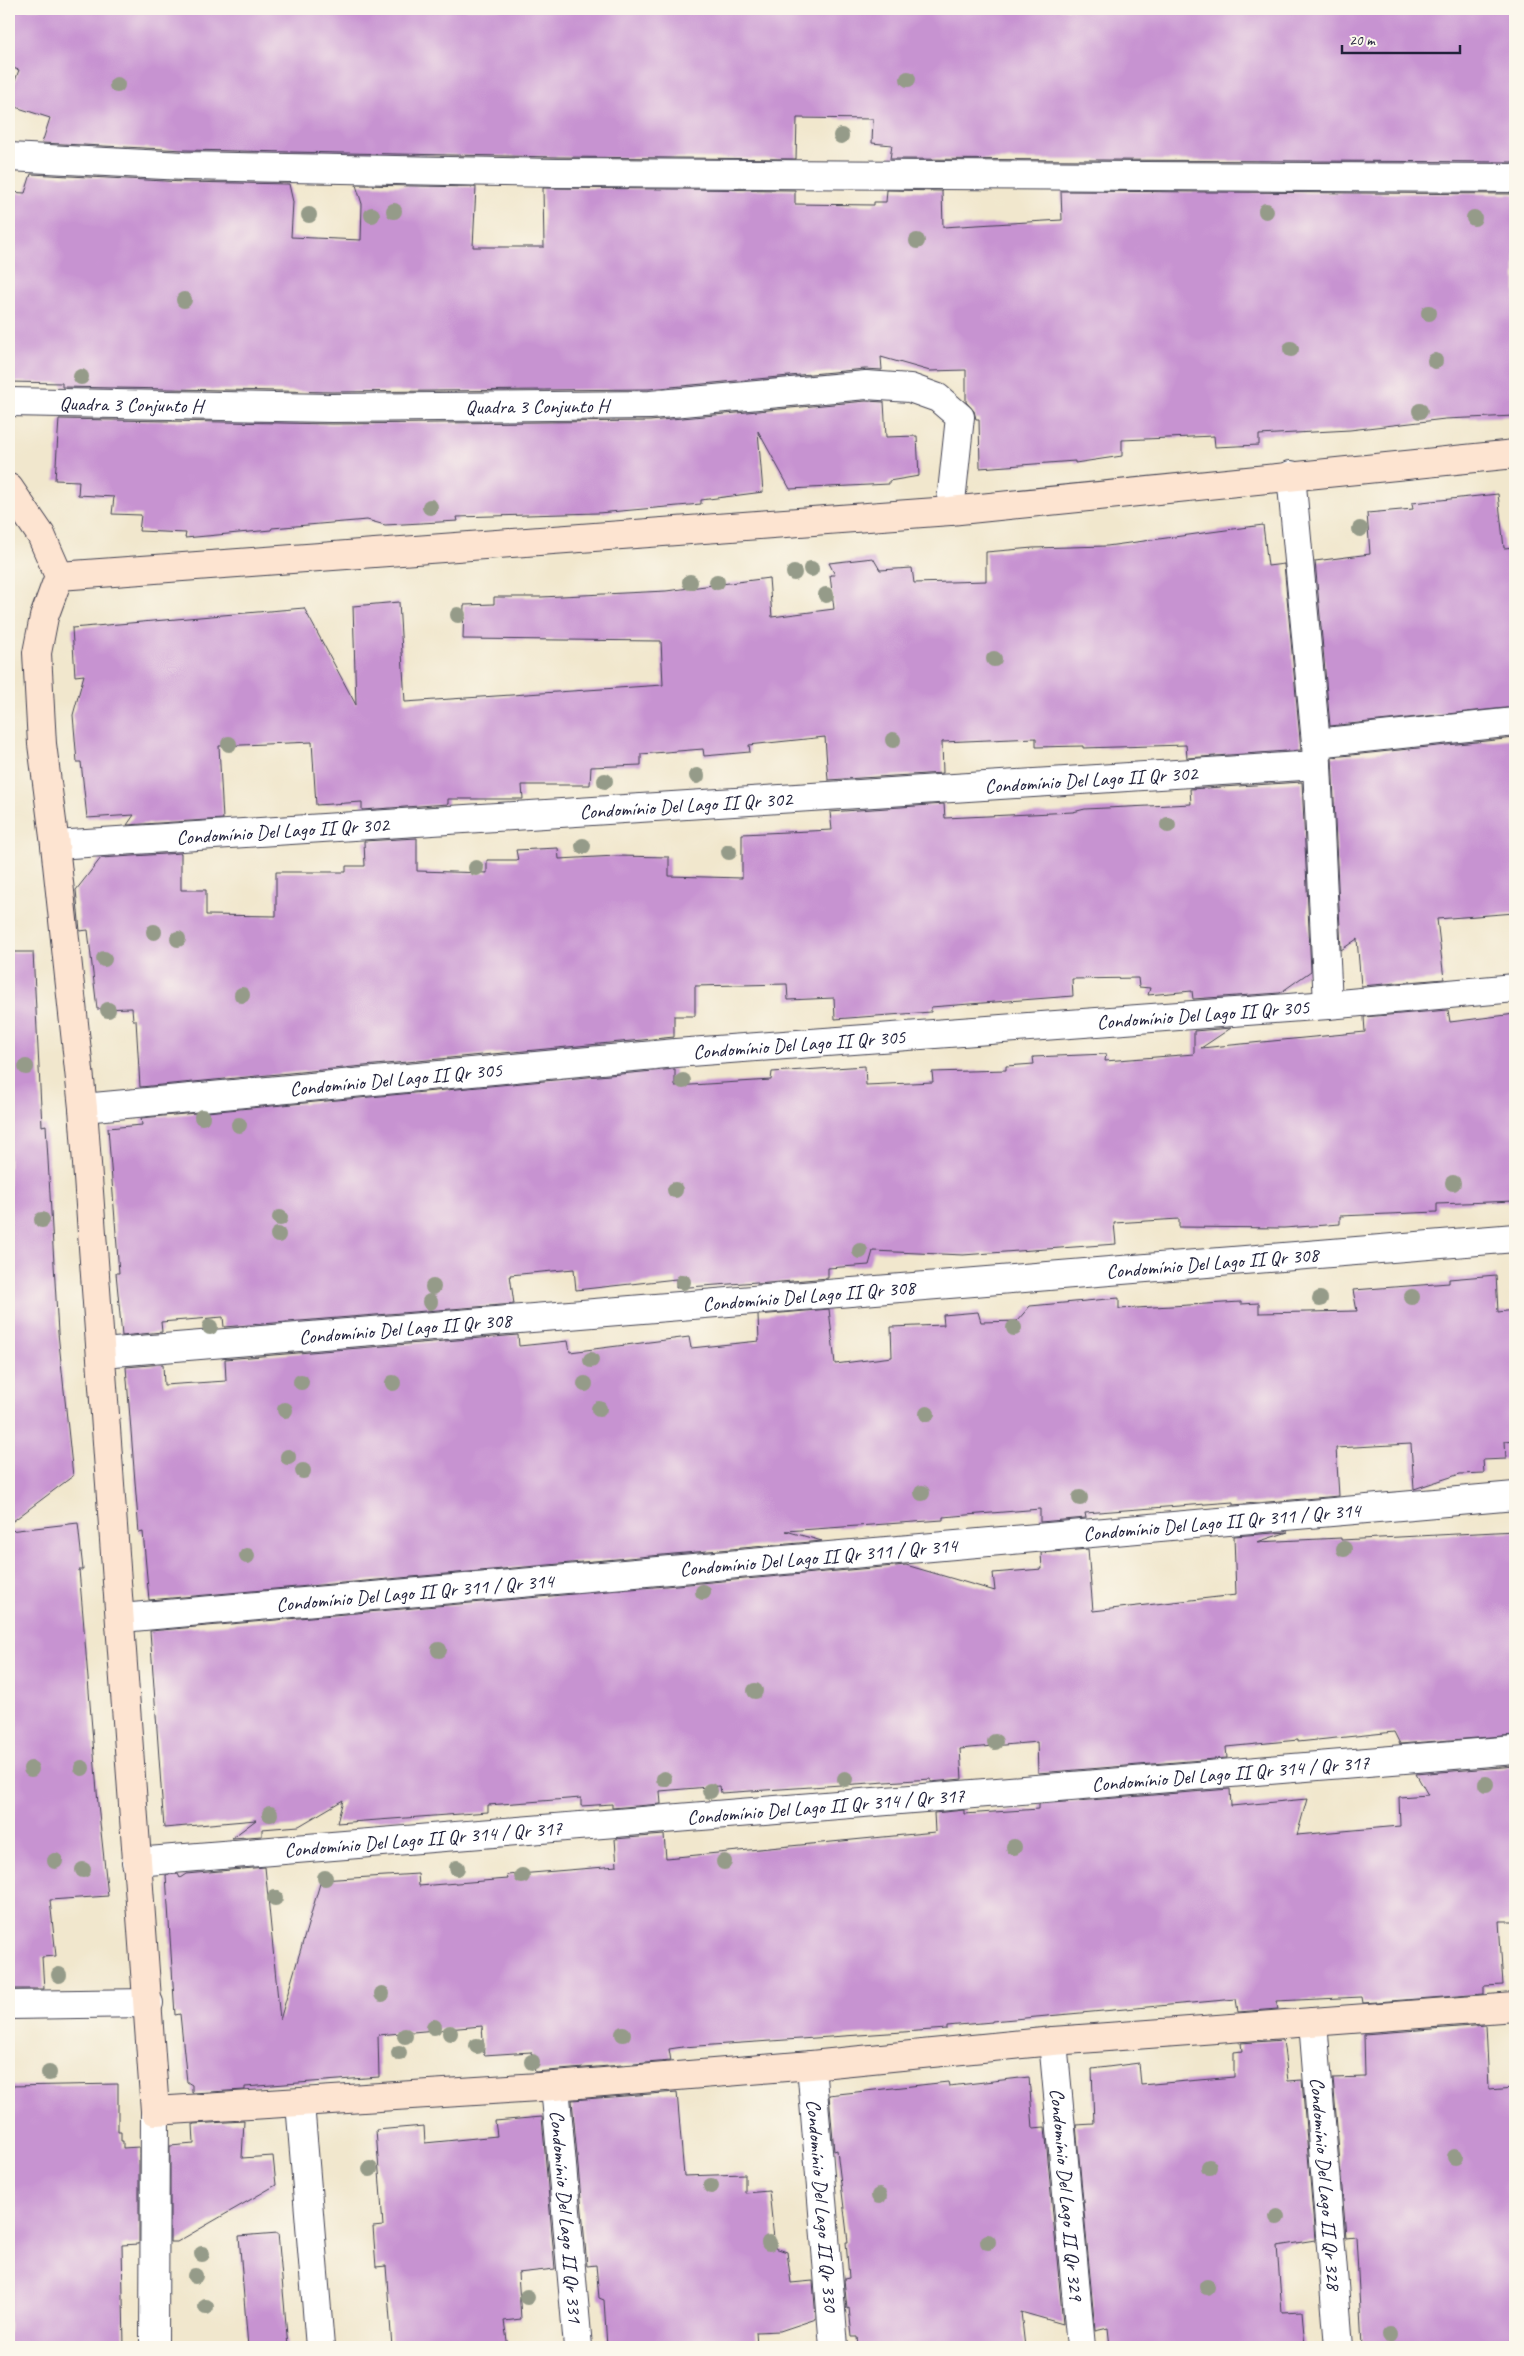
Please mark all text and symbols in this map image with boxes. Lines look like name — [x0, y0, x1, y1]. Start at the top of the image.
scale bar — [1342, 22, 1459, 54]
text: 20 m — [1349, 31, 1376, 50]
street label: Quadra 3 Conjunto H — [59, 391, 207, 419]
street label: Quadra 3 Conjunto H — [465, 393, 612, 420]
street label: Condomínio Del Lago II Qr 302 — [984, 760, 1200, 799]
street label: Condomínio Del Lago II Qr 302 — [579, 786, 795, 825]
street label: Condomínio Del Lago II Qr 302 — [175, 812, 392, 850]
street label: Condomínio Del Lago II Qr 305 — [1096, 994, 1311, 1035]
street label: Condomínio Del Lago II Qr 305 — [692, 1024, 907, 1065]
street label: Condomínio Del Lago II Qr 305 — [289, 1057, 504, 1102]
street label: Condomínio Del Lago II Qr 308 — [1105, 1242, 1322, 1284]
street label: Condomínio Del Lago II Qr 308 — [702, 1275, 918, 1317]
street label: Condomínio Del Lago II Qr 308 — [298, 1308, 514, 1350]
street label: Condomínio Del Lago II Qr 311 / Qr 314 — [1082, 1497, 1364, 1547]
street label: Condomínio Del Lago II Qr 311 / Qr 314 — [679, 1533, 960, 1582]
street label: Condomínio Del Lago II Qr 311 / Qr 314 — [275, 1568, 557, 1617]
street label: Condomínio Del Lago II Qr 314 / Qr 317 — [1091, 1750, 1371, 1797]
street label: Condomínio Del Lago II Qr 314 / Qr 317 — [686, 1783, 967, 1830]
street label: Condomínio Del Lago II Qr 314 / Qr 317 — [283, 1815, 564, 1863]
street label: Condomínio Del Lago II Qr 328 — [1304, 2076, 1347, 2293]
street label: Condomínio Del Lago II Qr 329 — [1044, 2087, 1089, 2304]
street label: Condomínio Del Lago II Qr 330 — [801, 2098, 843, 2315]
street label: Condomínio Del Lago II Qr 331 — [544, 2109, 588, 2325]

